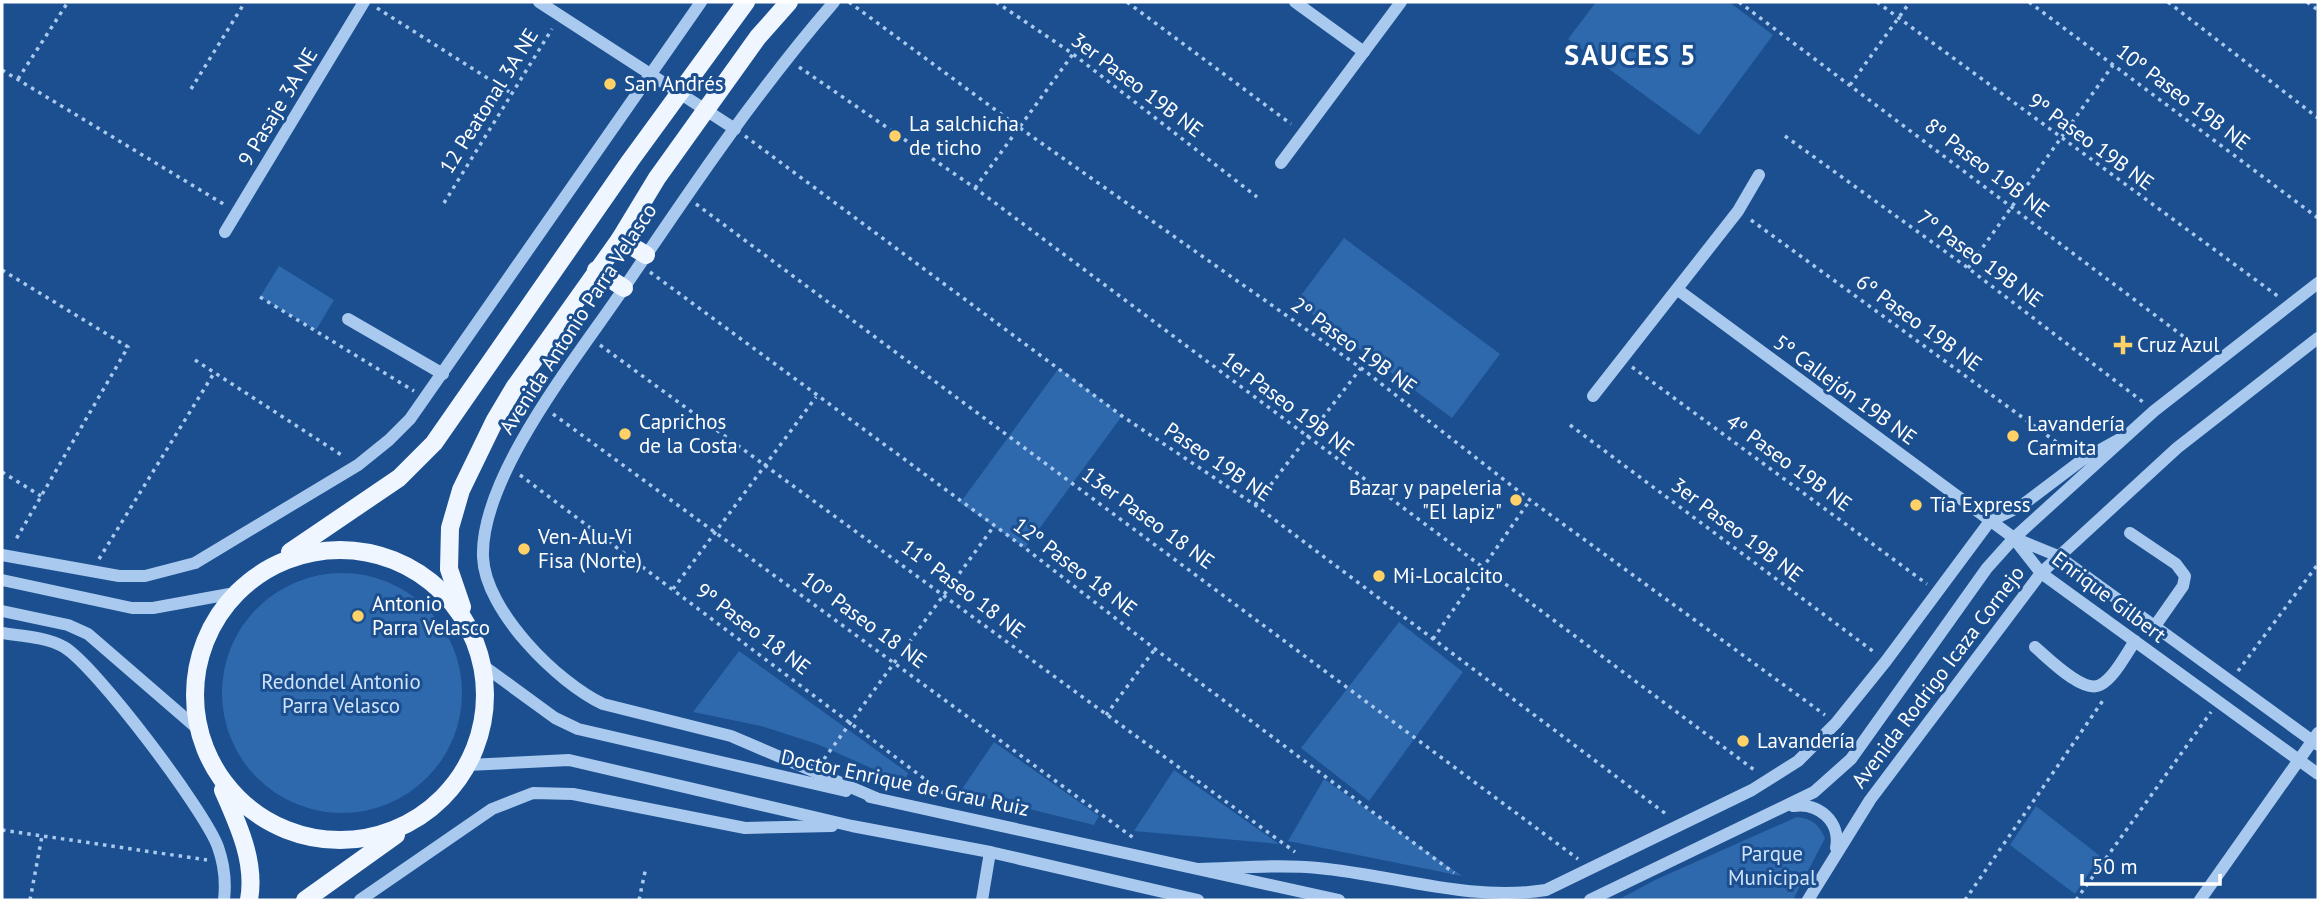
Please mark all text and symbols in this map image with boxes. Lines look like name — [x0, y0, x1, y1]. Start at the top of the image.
street label: 12 Peatonal 3A NE — [433, 23, 544, 178]
street label: 3er Paseo 19B NE — [1066, 26, 1209, 143]
district label: SAUCES 5 — [1564, 36, 1698, 73]
street label: 10º Paseo 19B NE — [2111, 37, 2256, 156]
street label: 9 Pasaje 3A NE — [232, 43, 324, 171]
place label: San Andrés — [624, 70, 724, 97]
marker: San Andrés — [602, 76, 618, 92]
street label: 9º Paseo 19B NE — [2023, 87, 2160, 196]
place label: La salchicha de ticho — [909, 110, 1019, 161]
street label: 8º Paseo 19B NE — [1920, 112, 2055, 223]
marker: La salchicha de ticho — [887, 128, 903, 144]
street label: Avenida Antonio Parra Velasco — [493, 198, 662, 439]
street label: 7º Paseo 19B NE — [1912, 204, 2049, 313]
street label: 6º Paseo 19B NE — [1851, 268, 1988, 377]
street label: 2º Paseo 19B NE — [1286, 291, 1423, 400]
street label: 5º Callejón 19B NE — [1768, 329, 1922, 451]
place label: Cruz Azul — [2137, 331, 2219, 358]
marker: Cruz Azul — [2115, 337, 2131, 353]
street label: 1er Paseo 19B NE — [1217, 346, 1359, 462]
place label: Caprichos de la Costa — [639, 408, 738, 459]
street label: 4º Paseo 19B NE — [1721, 408, 1858, 517]
place label: Lavandería Carmita — [2027, 410, 2125, 461]
street label: Paseo 19B NE — [1160, 417, 1276, 507]
marker: Caprichos de la Costa — [617, 426, 633, 442]
marker: Lavandería Carmita — [2005, 428, 2021, 444]
street label: 13er Paseo 18 NE — [1077, 460, 1220, 575]
street label: 3er Paseo 19B NE — [1666, 471, 1809, 588]
place label: Bazar y papeleria "El lapiz" — [1349, 474, 1502, 525]
place label: Tía Express — [1930, 491, 2031, 518]
marker: Bazar y papeleria "El lapiz" — [1508, 492, 1524, 508]
marker: Tía Express — [1908, 497, 1924, 513]
street label: 12º Paseo 18 NE — [1008, 511, 1143, 622]
place label: Ven-Alu-Vi Fisa (Norte) — [537, 523, 642, 574]
street label: 11º Paseo 18 NE — [896, 533, 1031, 644]
marker: Ven-Alu-Vi Fisa (Norte) — [516, 541, 532, 557]
street label: Enrique Gilbert — [2047, 545, 2172, 648]
street label: Avenida Rodrigo Icaza Cornejo — [1845, 560, 2030, 793]
place label: Mi-Localcito — [1393, 562, 1503, 589]
street label: 10º Paseo 18 NE — [796, 565, 932, 674]
marker: Mi-Localcito — [1371, 568, 1387, 584]
street label: 9º Paseo 18 NE — [691, 577, 816, 681]
place label: Antonio Parra Velasco — [372, 590, 490, 641]
marker: Antonio Parra Velasco — [350, 608, 366, 624]
park label: Redondel Antonio Parra Velasco — [261, 668, 421, 719]
place label: Lavandería — [1757, 727, 1855, 754]
marker: Lavandería — [1735, 733, 1751, 749]
street label: Doctor Enrique de Grau Ruiz — [778, 743, 1032, 822]
park label: Parque Municipal — [1728, 840, 1816, 891]
scale bar — [2082, 842, 2220, 886]
text: 50 m — [2092, 853, 2138, 880]

